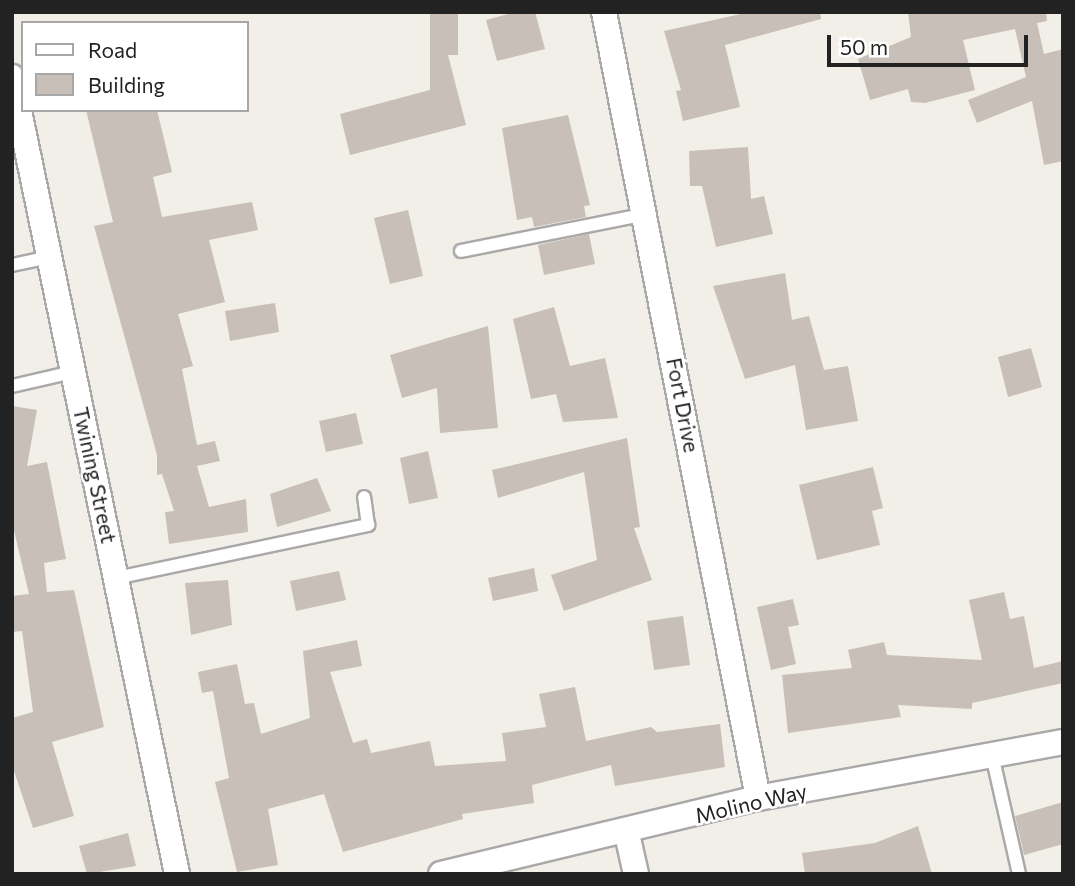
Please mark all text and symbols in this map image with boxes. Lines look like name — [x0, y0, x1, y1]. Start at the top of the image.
legend — [21, 21, 248, 112]
scale bar — [830, 21, 1031, 65]
text: 50 m — [840, 34, 888, 59]
text: Road — [88, 37, 137, 62]
text: Building — [88, 72, 165, 97]
street label: Fort Drive — [661, 356, 705, 454]
street label: Twining Street — [68, 405, 122, 545]
street label: Molino Way — [693, 778, 809, 828]

